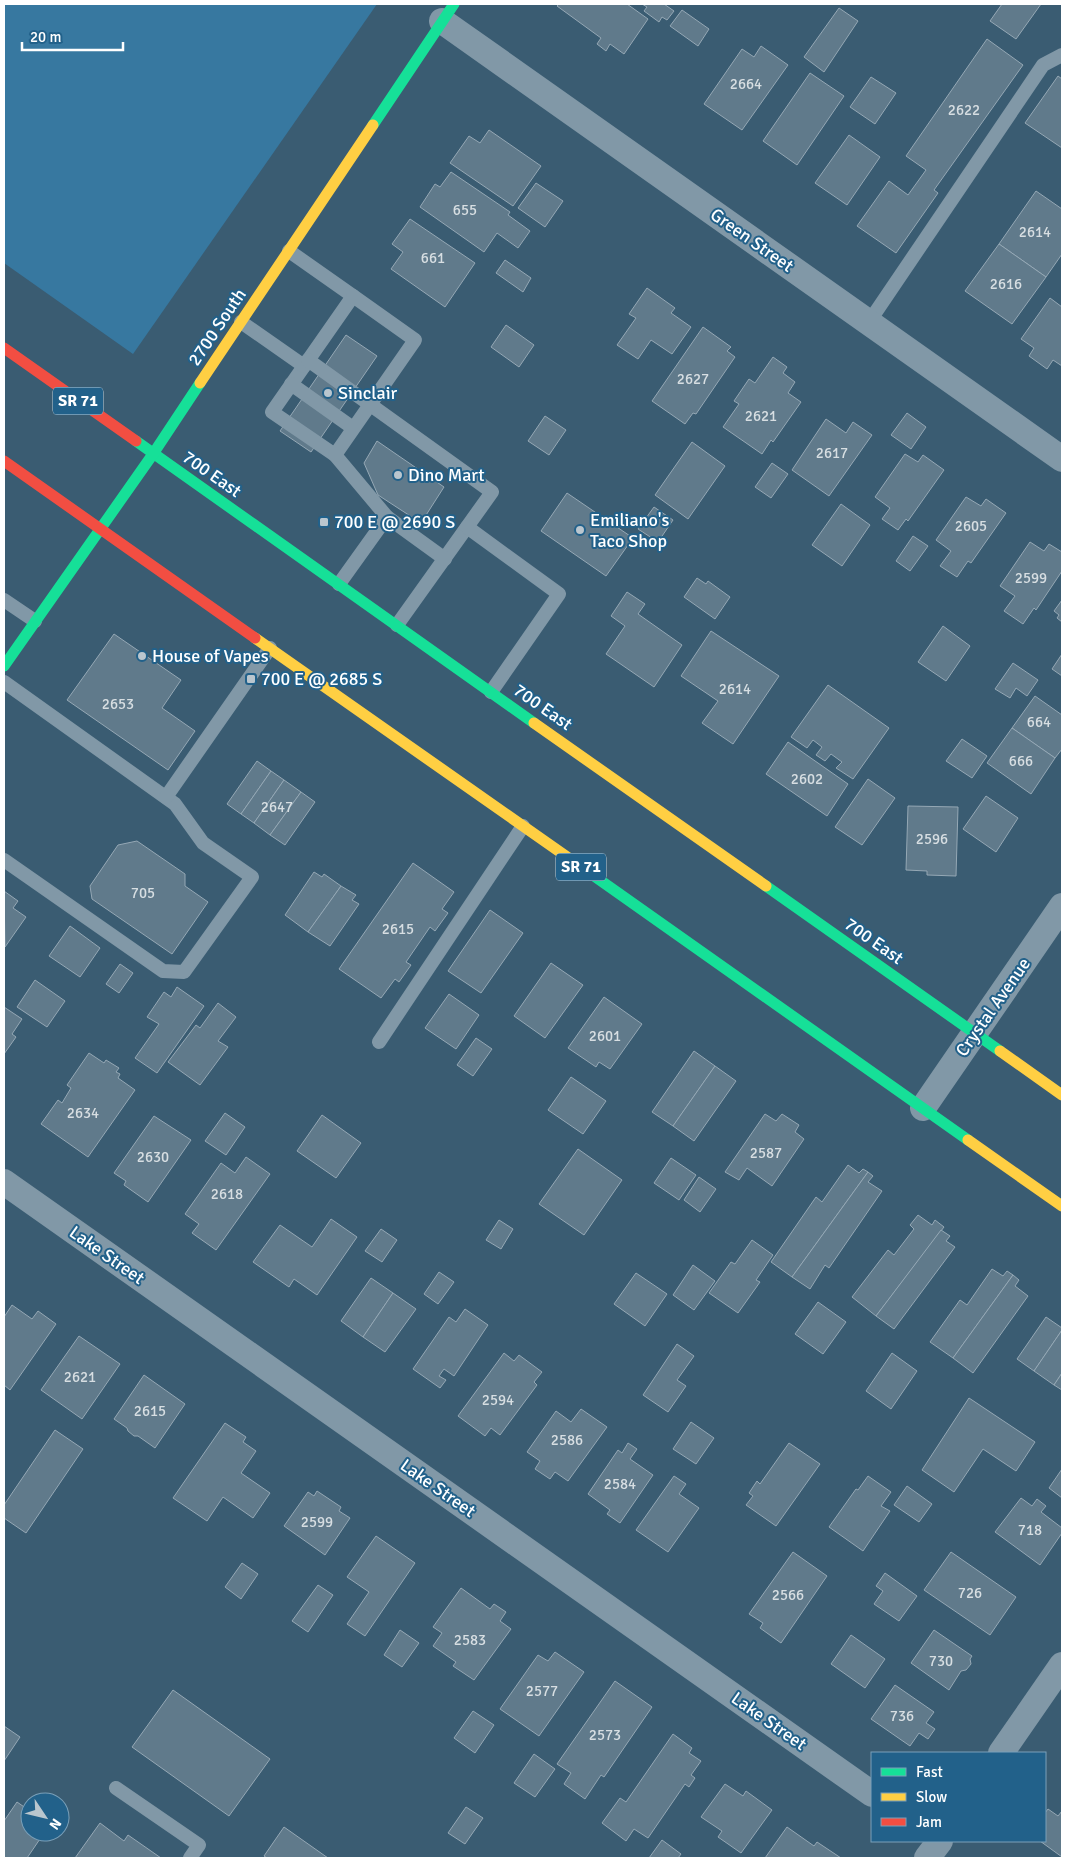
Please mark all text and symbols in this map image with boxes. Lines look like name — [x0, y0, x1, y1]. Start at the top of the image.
scale bar — [22, 20, 124, 52]
text: 20 m — [30, 28, 61, 46]
house number: 2664 — [730, 75, 762, 93]
house number: 2622 — [948, 101, 980, 119]
house number: 655 — [453, 201, 477, 219]
street label: Green Street — [706, 203, 798, 277]
house number: 2614 — [1019, 223, 1051, 241]
house number: 661 — [421, 249, 445, 267]
house number: 2616 — [990, 275, 1022, 293]
street label: 2700 South — [183, 284, 251, 370]
house number: 2627 — [677, 370, 709, 388]
place label: Sinclair — [338, 382, 398, 404]
marker: Sinclair — [322, 387, 334, 399]
road number: SR 71 — [53, 388, 103, 414]
house number: 2621 — [745, 407, 777, 425]
house number: 2617 — [816, 444, 848, 462]
street label: 700 East — [178, 446, 246, 502]
place label: Dino Mart — [408, 464, 485, 486]
marker: Dino Mart — [392, 469, 404, 481]
place label: Emiliano's Taco Shop — [590, 509, 669, 552]
place label: 700 E @ 2690 S — [334, 511, 455, 533]
marker: 700 E @ 2690 S — [318, 516, 330, 528]
house number: 2605 — [955, 517, 987, 535]
marker: Emiliano's Taco Shop — [574, 524, 586, 536]
house number: 2599 — [1015, 569, 1047, 587]
place label: House of Vapes — [152, 645, 269, 667]
marker: House of Vapes — [136, 650, 148, 662]
place label: 700 E @ 2685 S — [261, 668, 382, 690]
marker: 700 E @ 2685 S — [245, 673, 257, 685]
street label: 700 East — [509, 679, 577, 735]
house number: 2614 — [719, 680, 751, 698]
house number: 2653 — [102, 695, 134, 713]
house number: 664 — [1027, 713, 1051, 731]
house number: 666 — [1009, 752, 1033, 770]
house number: 2602 — [791, 770, 823, 788]
house number: 2647 — [261, 798, 293, 816]
house number: 2596 — [916, 830, 948, 848]
road number: SR 71 — [556, 854, 606, 880]
house number: 705 — [131, 884, 155, 902]
street label: 700 East — [840, 913, 908, 969]
house number: 2615 — [382, 920, 414, 938]
street label: Crystal Avenue — [951, 953, 1035, 1061]
house number: 2601 — [589, 1027, 621, 1045]
house number: 2634 — [67, 1104, 99, 1122]
house number: 2587 — [750, 1144, 782, 1162]
house number: 2630 — [137, 1148, 169, 1166]
house number: 2618 — [211, 1185, 243, 1203]
street label: Lake Street — [65, 1221, 149, 1289]
house number: 2621 — [64, 1368, 96, 1386]
house number: 2594 — [482, 1391, 514, 1409]
house number: 2615 — [134, 1402, 166, 1420]
house number: 2586 — [551, 1431, 583, 1449]
street label: Lake Street — [396, 1454, 480, 1522]
house number: 2584 — [604, 1475, 636, 1493]
house number: 2599 — [301, 1513, 333, 1531]
house number: 718 — [1018, 1521, 1042, 1539]
house number: 726 — [958, 1584, 982, 1602]
house number: 2566 — [772, 1586, 804, 1604]
house number: 2583 — [454, 1631, 486, 1649]
house number: 730 — [929, 1652, 953, 1670]
house number: 2577 — [526, 1682, 558, 1700]
street label: Lake Street — [727, 1687, 811, 1755]
house number: 736 — [890, 1707, 914, 1725]
house number: 2573 — [589, 1726, 621, 1744]
legend — [871, 1752, 1046, 1842]
text: Fast — [916, 1763, 943, 1781]
text: Slow — [916, 1788, 947, 1806]
north arrow — [20, 1792, 70, 1842]
text: Jam — [916, 1813, 942, 1831]
text: N — [45, 1815, 65, 1833]

